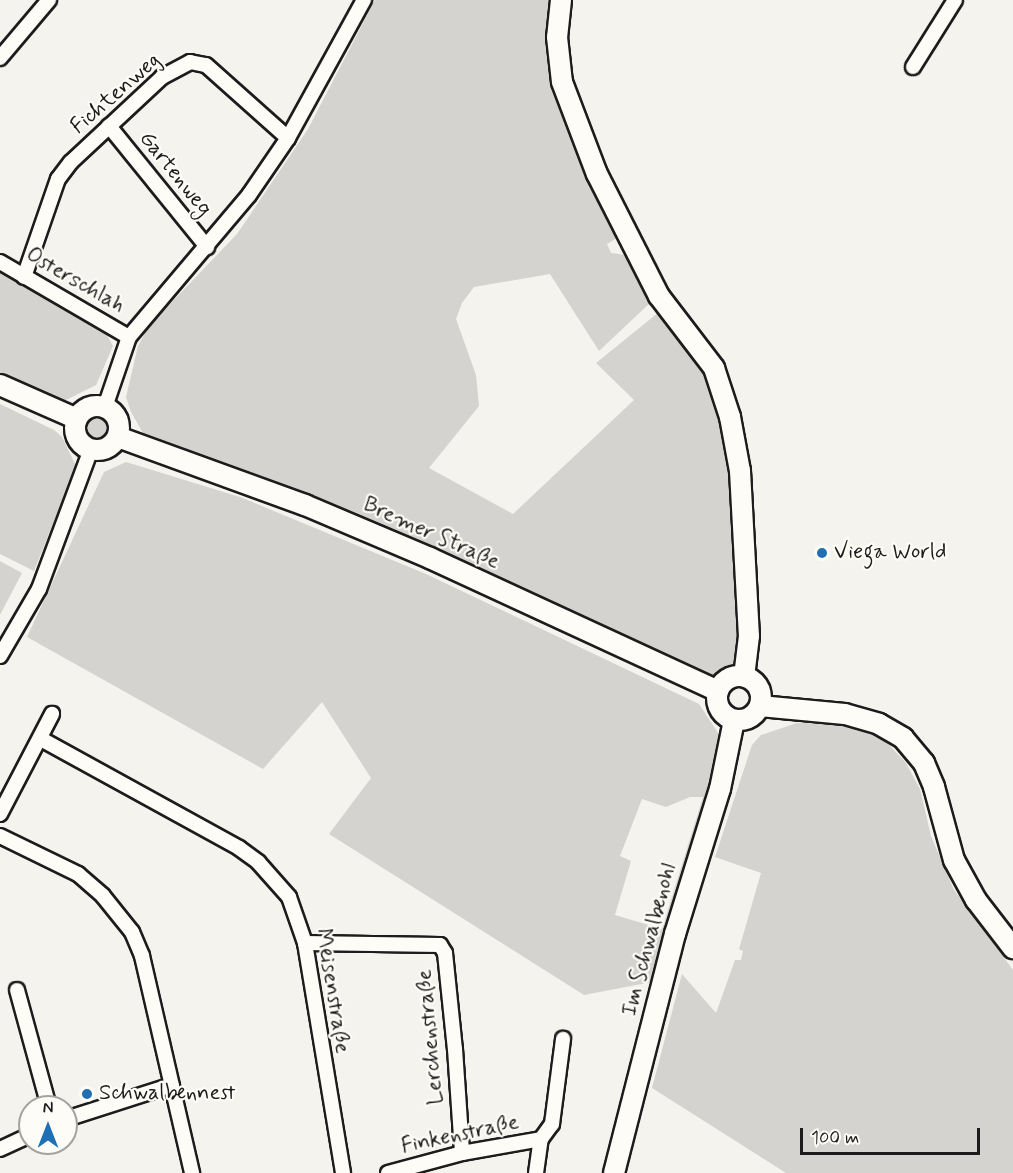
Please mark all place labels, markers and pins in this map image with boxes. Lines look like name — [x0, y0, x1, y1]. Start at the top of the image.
place label: Viega World — [834, 540, 946, 566]
marker: Viega World — [815, 546, 829, 560]
place label: Schwalbennest — [99, 1081, 235, 1107]
marker: Schwalbennest — [80, 1087, 94, 1101]

